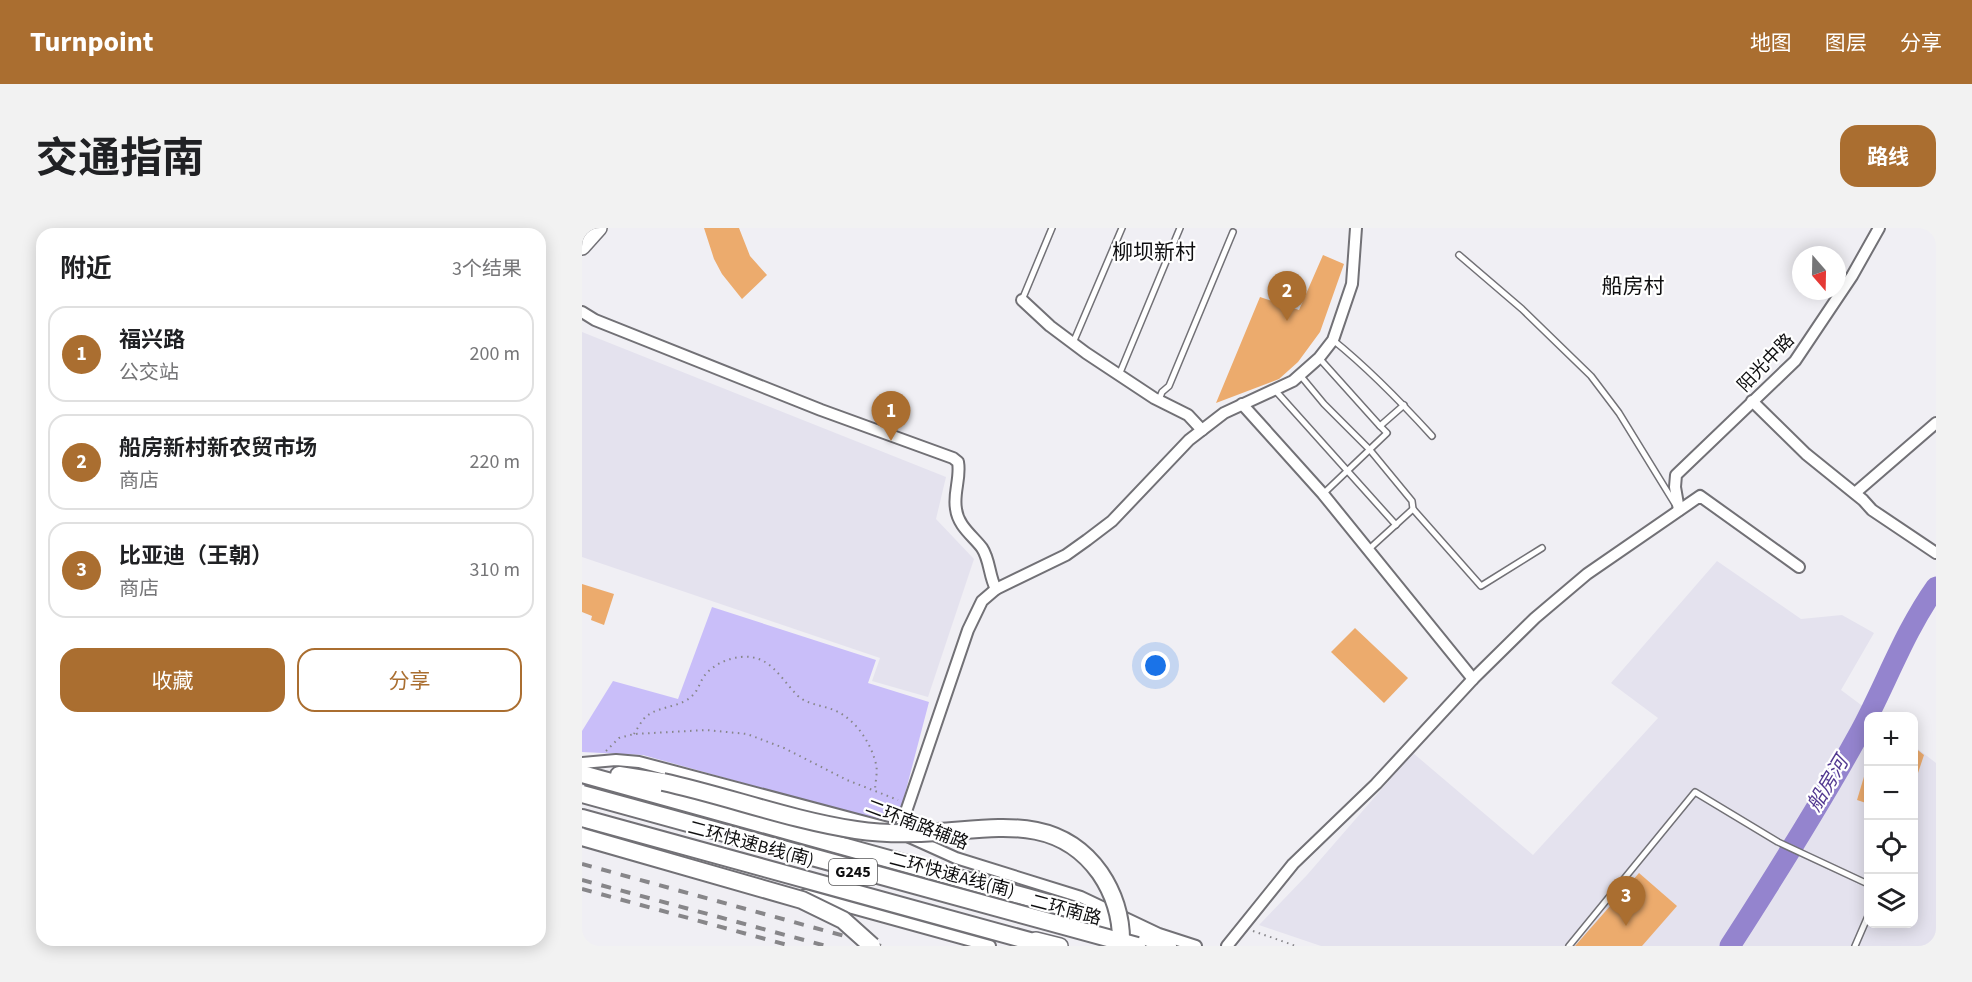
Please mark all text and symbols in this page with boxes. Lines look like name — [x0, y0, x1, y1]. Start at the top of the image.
text: Turnpoint — [30, 22, 154, 62]
text: 地图 — [1750, 28, 1792, 58]
text: 图层 — [1825, 28, 1867, 58]
text: 分享 — [1900, 28, 1942, 58]
button: 路线 — [1840, 125, 1936, 187]
text: 交通指南 — [36, 129, 204, 189]
district label: 柳坝新村 — [1112, 237, 1196, 267]
north arrow — [1792, 246, 1846, 300]
text: 附近 — [60, 250, 112, 287]
text: 3个结果 — [452, 255, 522, 283]
district label: 船房村 — [1602, 271, 1665, 301]
pin: 2 — [1268, 272, 1306, 321]
text: 福兴路 — [119, 324, 185, 356]
street label: 阳光中路 — [1732, 328, 1800, 398]
text: 1 — [76, 340, 87, 368]
text: 200 m — [470, 340, 520, 368]
text: 公交站 — [119, 359, 179, 387]
pin: 1 — [872, 392, 910, 441]
text: 船房新村新农贸市场 — [119, 432, 317, 464]
text: 2 — [76, 448, 87, 476]
text: 220 m — [470, 448, 520, 476]
text: 商店 — [119, 467, 159, 495]
text: 比亚迪（王朝） — [119, 540, 273, 572]
text: 3 — [76, 556, 87, 584]
text: 310 m — [470, 556, 520, 584]
text: 商店 — [119, 575, 159, 603]
button: 收藏 — [60, 648, 285, 712]
button: 分享 — [297, 648, 522, 712]
your location — [1141, 651, 1170, 680]
map controls — [1864, 712, 1918, 928]
button: + — [1864, 712, 1918, 766]
water label: 船房河 — [1801, 748, 1858, 817]
button: − — [1864, 766, 1918, 820]
street label: 二环南路辅路 — [862, 794, 972, 856]
street label: 二环快速B线(南) — [685, 815, 817, 873]
button: locate — [1864, 820, 1918, 874]
street label: 二环快速A线(南) — [887, 846, 1017, 904]
road number: G245 — [829, 859, 877, 885]
button: layers — [1864, 874, 1918, 928]
pin: 3 — [1606, 876, 1646, 926]
street label: 二环南路 — [1028, 889, 1104, 931]

